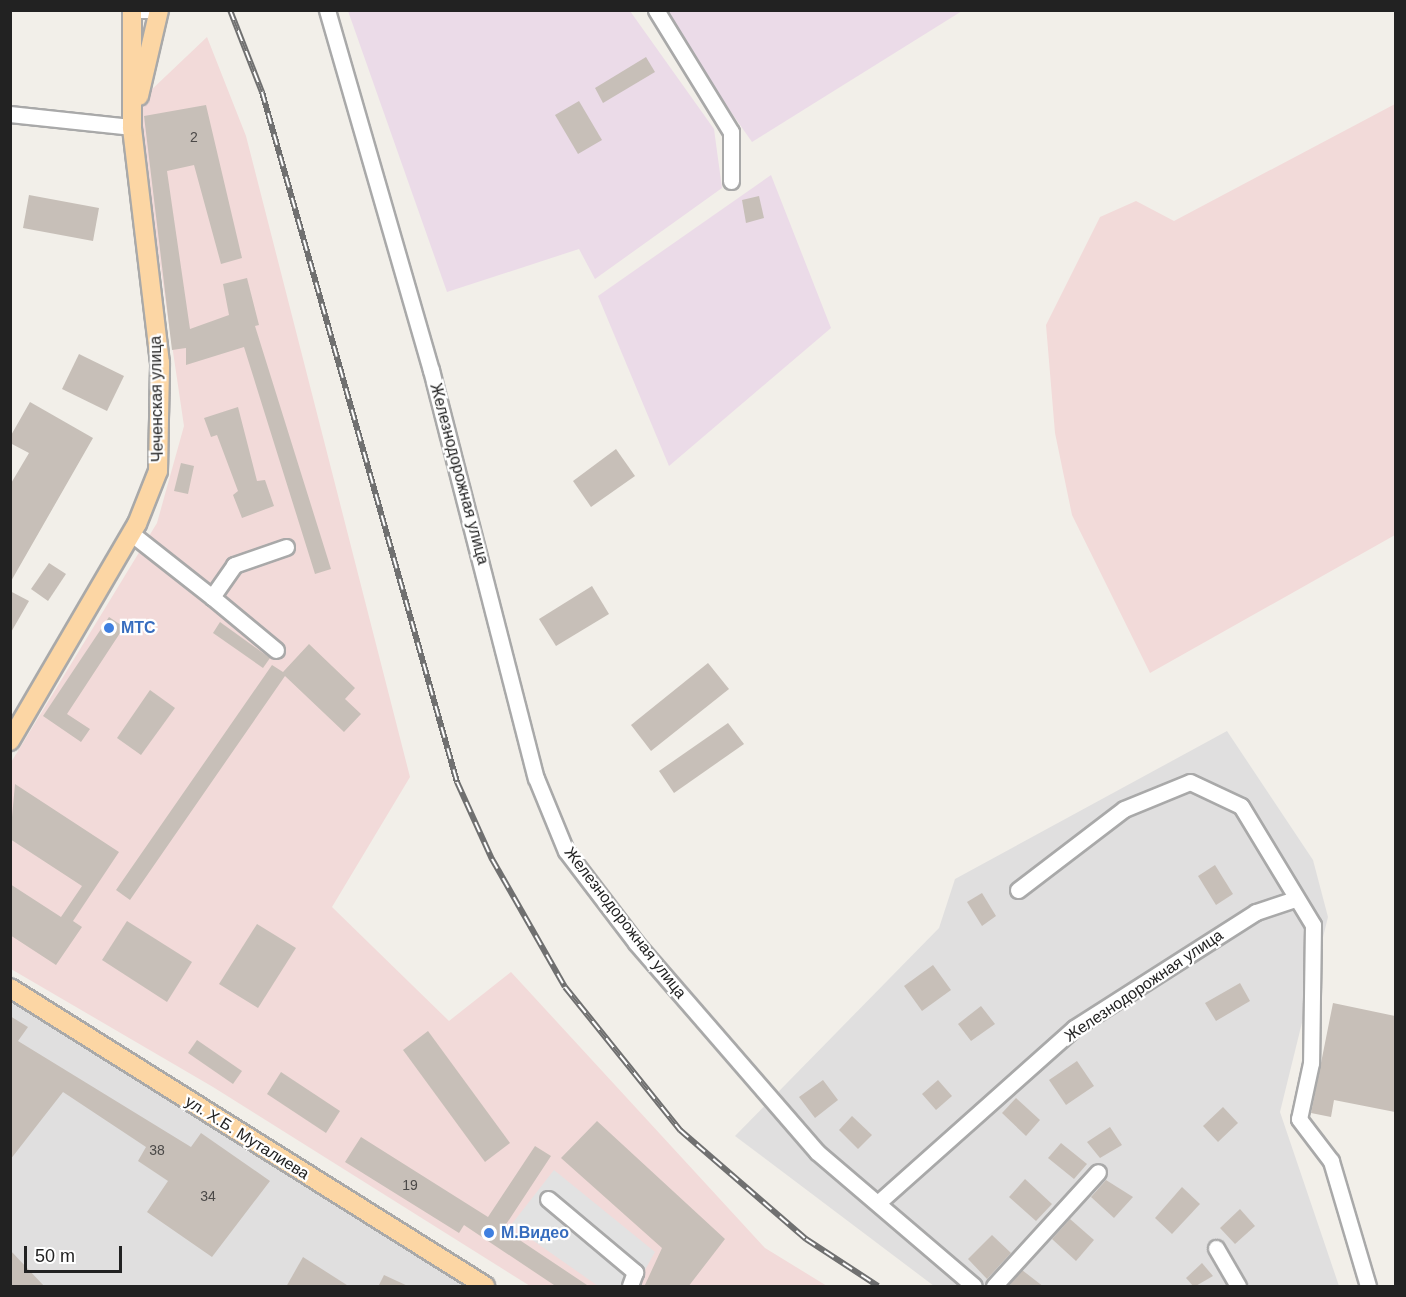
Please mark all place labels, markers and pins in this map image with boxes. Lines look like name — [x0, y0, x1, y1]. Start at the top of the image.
place label: МТС — [121, 618, 156, 638]
marker: МТС — [102, 621, 116, 635]
place label: М.Видео — [501, 1223, 569, 1243]
marker: М.Видео — [482, 1226, 496, 1240]

